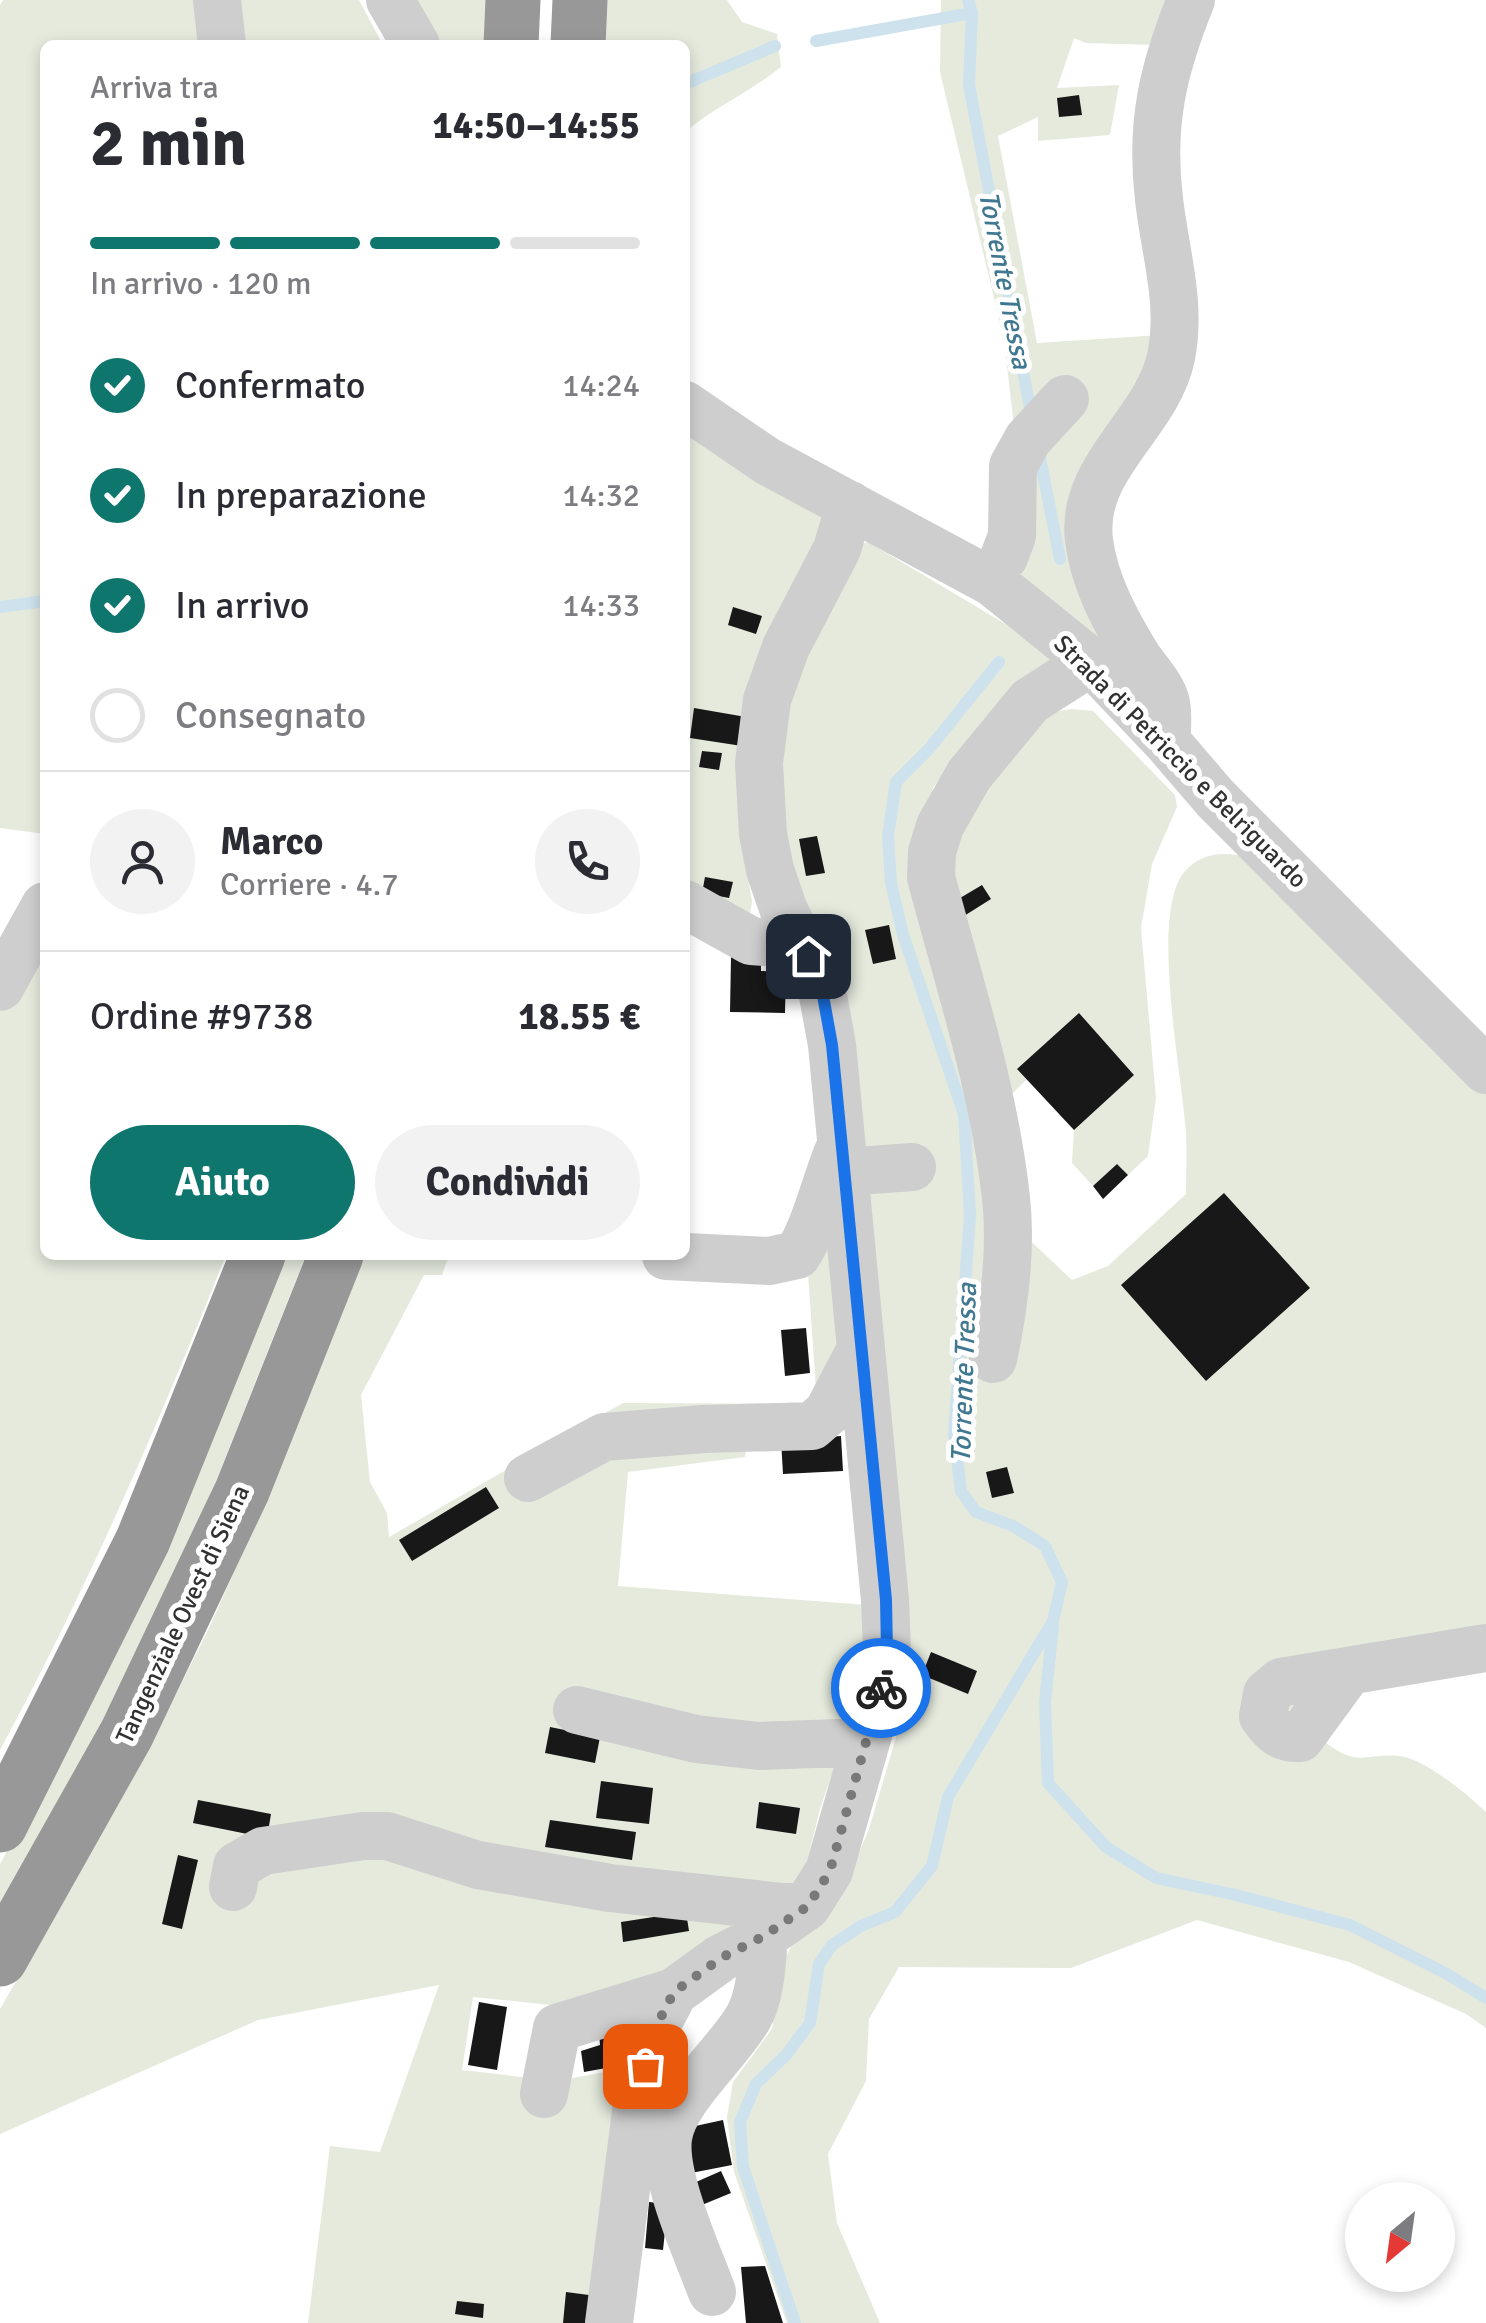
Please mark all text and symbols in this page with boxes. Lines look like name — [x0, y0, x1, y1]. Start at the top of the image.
text: Arriva tra — [90, 68, 219, 107]
text: 14:50–14:55 — [432, 102, 640, 149]
text: 2 min — [90, 104, 247, 184]
water label: Torrente Tressa — [971, 189, 1039, 373]
text: In arrivo · 120 m — [90, 264, 312, 303]
icon: check — [90, 358, 145, 413]
text: Confermato — [175, 362, 365, 409]
text: 14:24 — [562, 366, 640, 405]
icon: check — [90, 468, 145, 523]
text: In preparazione — [175, 472, 427, 519]
text: 14:32 — [562, 476, 640, 515]
icon: check — [90, 578, 145, 633]
text: In arrivo — [175, 582, 310, 629]
text: 14:33 — [562, 586, 640, 625]
street label: Strada di Petriccio e Belriguardo — [1048, 628, 1314, 894]
text: Consegnato — [175, 692, 366, 739]
button: person — [90, 809, 195, 914]
button: phone — [535, 809, 640, 914]
text: Marco — [220, 818, 323, 865]
text: Corriere · 4.7 — [220, 865, 399, 904]
pin — [766, 914, 851, 999]
icon: home — [781, 929, 836, 984]
text: Ordine #9738 — [90, 993, 314, 1040]
text: 18.55 € — [518, 993, 640, 1040]
button: Aiuto — [90, 1125, 355, 1240]
button: Condividi — [375, 1125, 640, 1240]
water label: Torrente Tressa — [944, 1282, 984, 1464]
street label: Tangenziale Ovest di Siena — [109, 1480, 256, 1749]
courier — [831, 1638, 931, 1738]
icon: bike — [854, 1661, 909, 1716]
pin — [603, 2024, 688, 2109]
icon: bag — [618, 2039, 673, 2094]
north arrow — [1345, 2182, 1455, 2292]
map controls — [1345, 2182, 1455, 2292]

